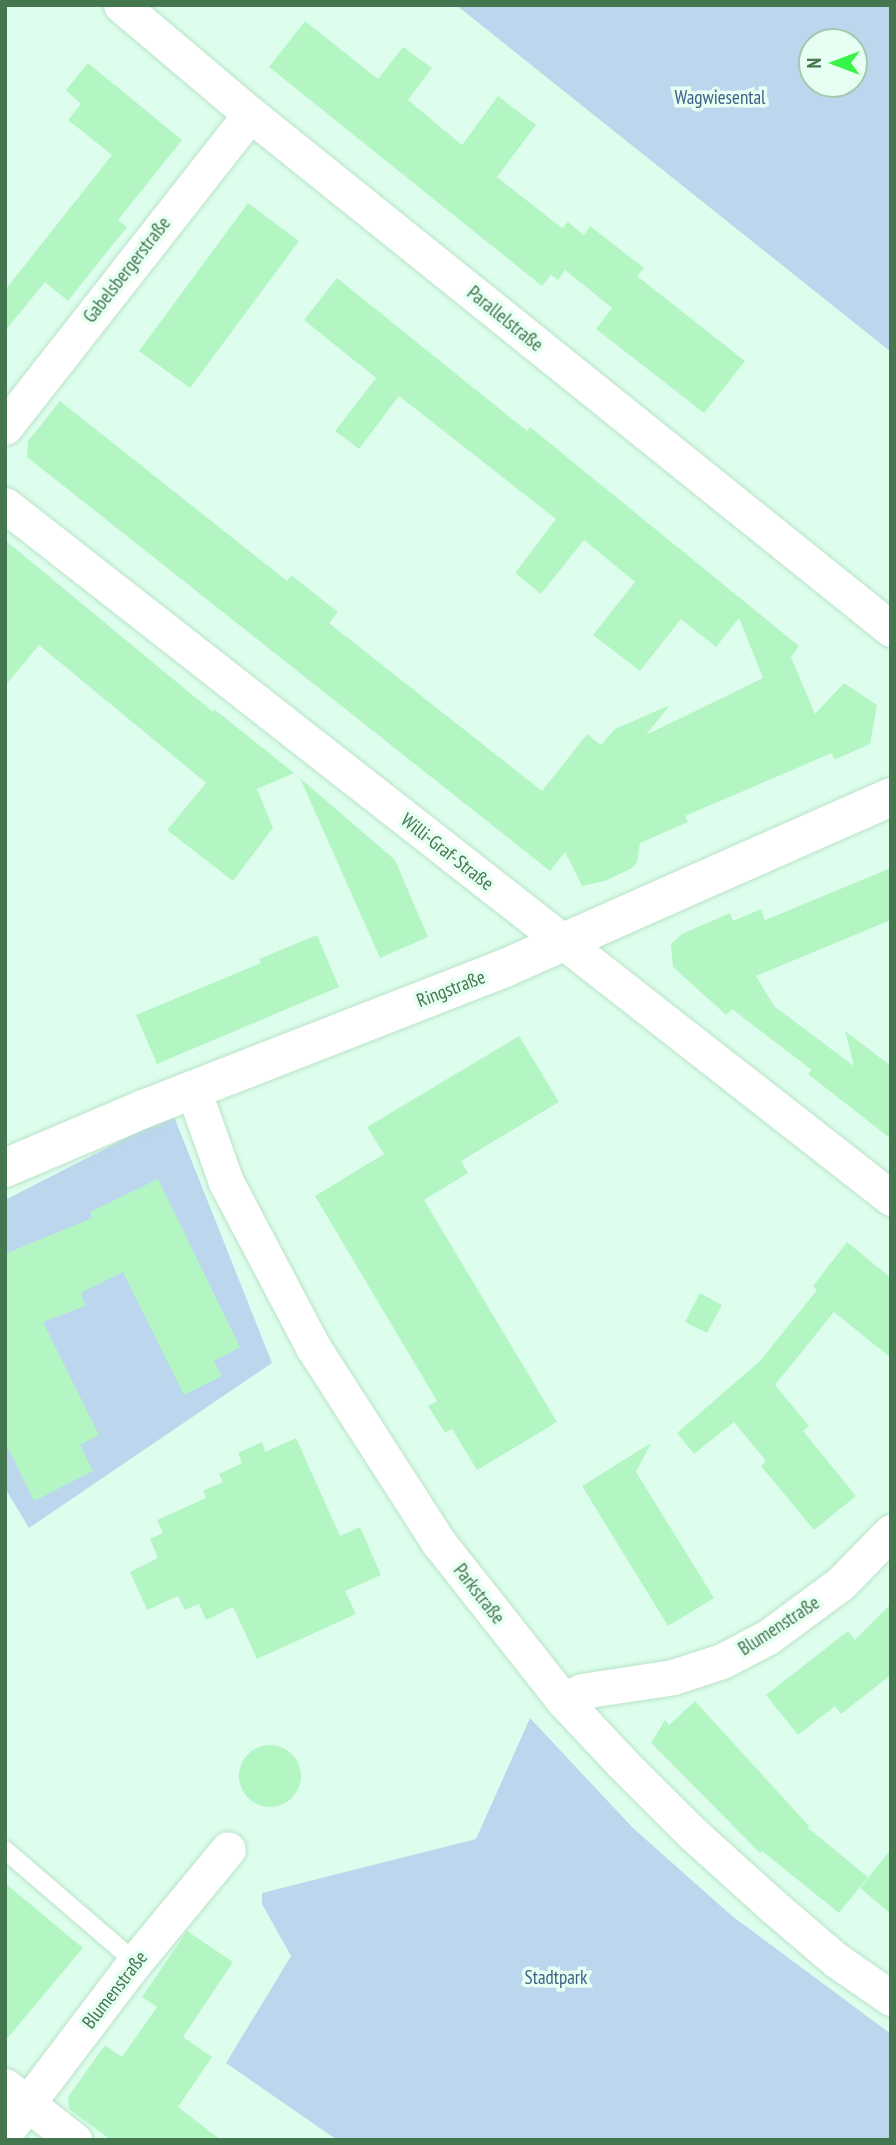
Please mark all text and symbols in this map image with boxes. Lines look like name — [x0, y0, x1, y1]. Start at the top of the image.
north arrow — [798, 28, 868, 98]
text: N — [802, 58, 826, 68]
park label: Wagwiesental — [675, 87, 765, 109]
street label: Gabelsbergerstraße — [79, 213, 175, 327]
street label: Parallelstraße — [462, 281, 548, 357]
street label: Willi-Graf-Straße — [396, 809, 498, 895]
street label: Ringstraße — [414, 966, 488, 1012]
street label: Parkstraße — [449, 1559, 509, 1629]
street label: Blumenstraße — [734, 1591, 824, 1661]
street label: Blumenstraße — [78, 1947, 152, 2033]
park label: Stadtpark — [525, 1967, 587, 1989]

